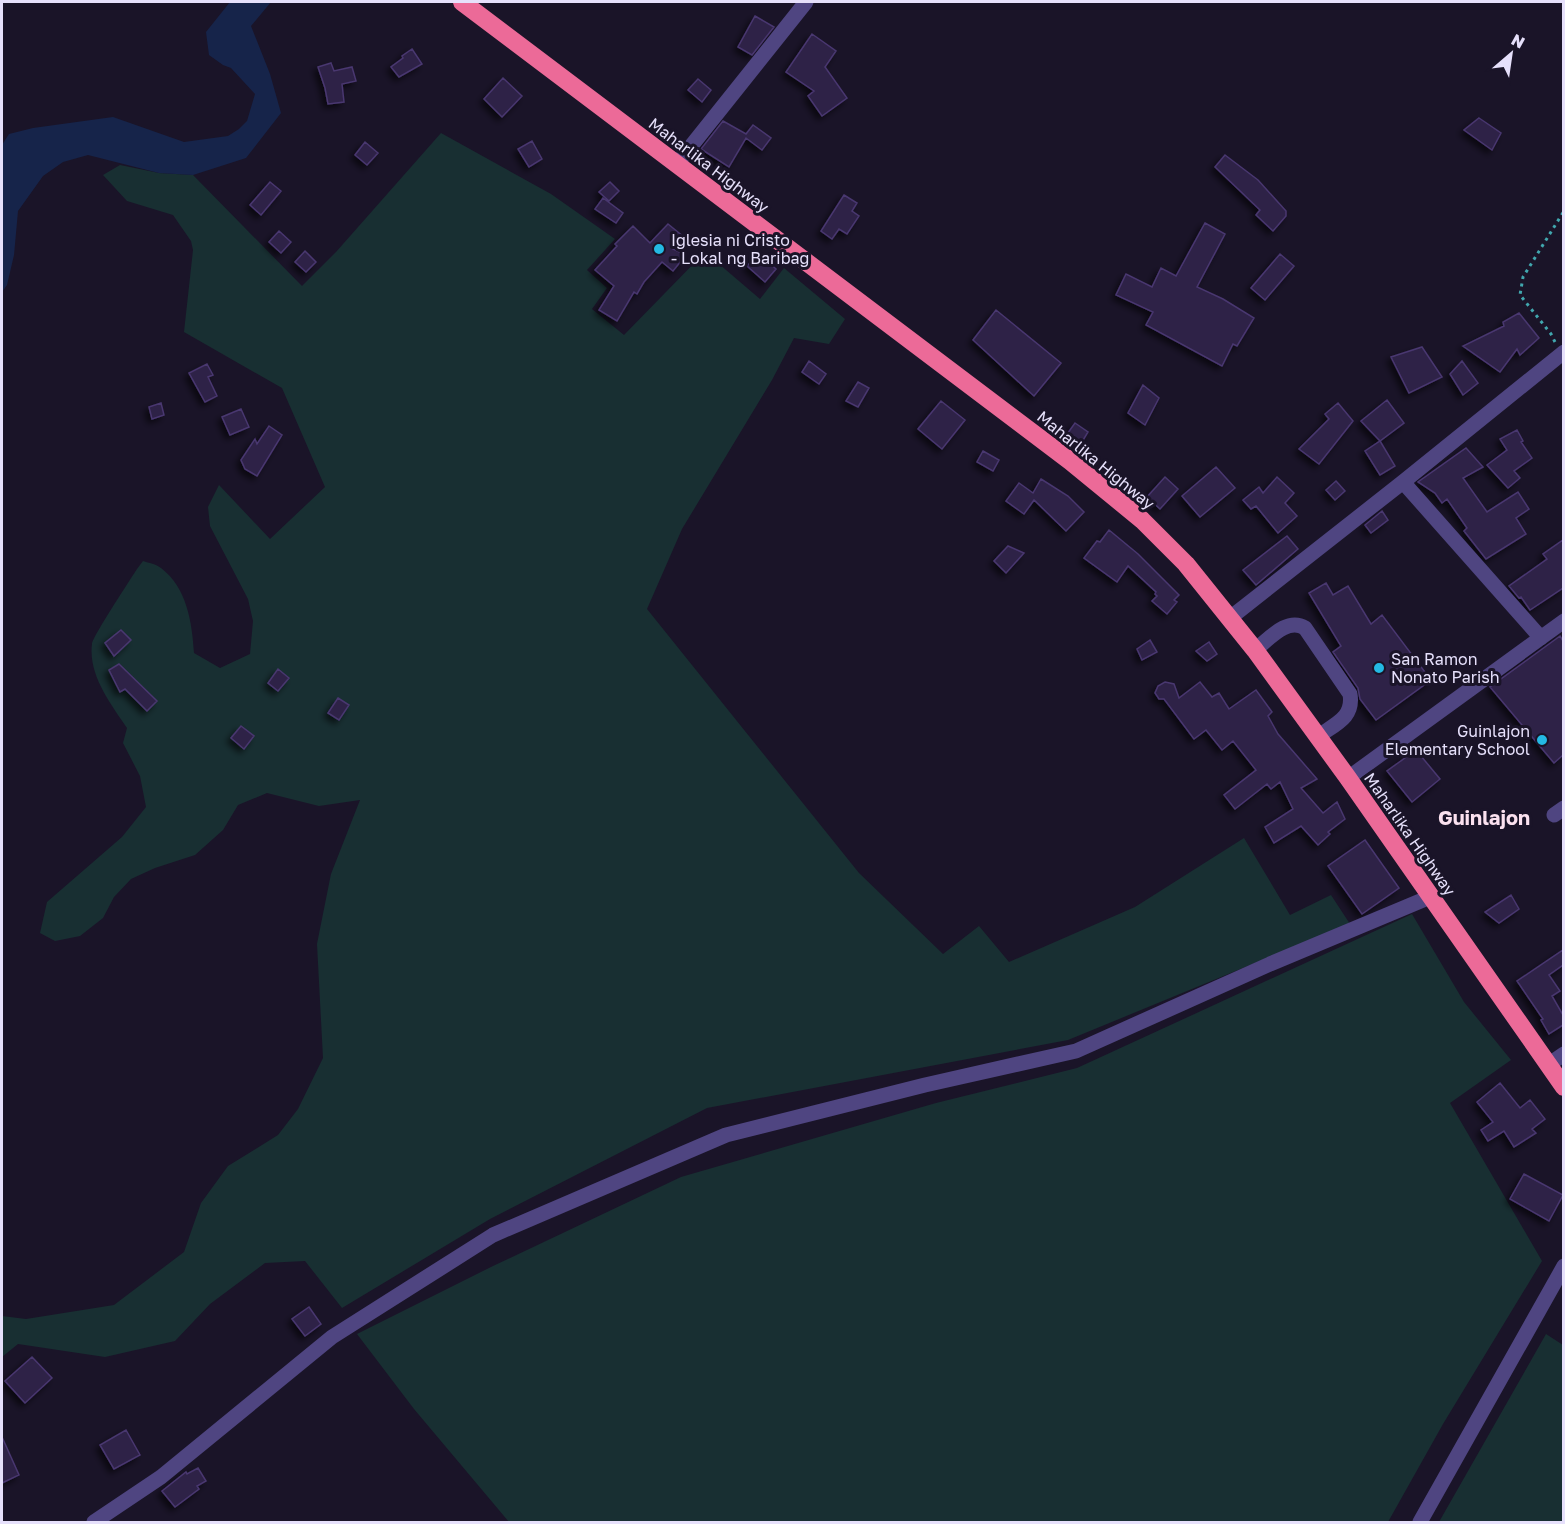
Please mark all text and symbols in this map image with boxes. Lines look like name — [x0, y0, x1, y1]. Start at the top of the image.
north arrow — [1481, 24, 1541, 84]
text: N — [1508, 29, 1528, 53]
street label: Maharlika Highway — [645, 113, 773, 217]
place label: Iglesia ni Cristo - Lokal ng Baribag — [671, 230, 809, 268]
marker: Iglesia ni Cristo - Lokal ng Baribag — [652, 242, 666, 256]
street label: Maharlika Highway — [1033, 406, 1159, 514]
place label: San Ramon Nonato Parish — [1391, 649, 1500, 687]
marker: San Ramon Nonato Parish — [1372, 661, 1386, 675]
place label: Guinlajon Elementary School — [1385, 721, 1530, 759]
marker: Guinlajon Elementary School — [1535, 733, 1549, 747]
street label: Maharlika Highway — [1360, 769, 1460, 899]
district label: Guinlajon — [1438, 805, 1530, 829]

